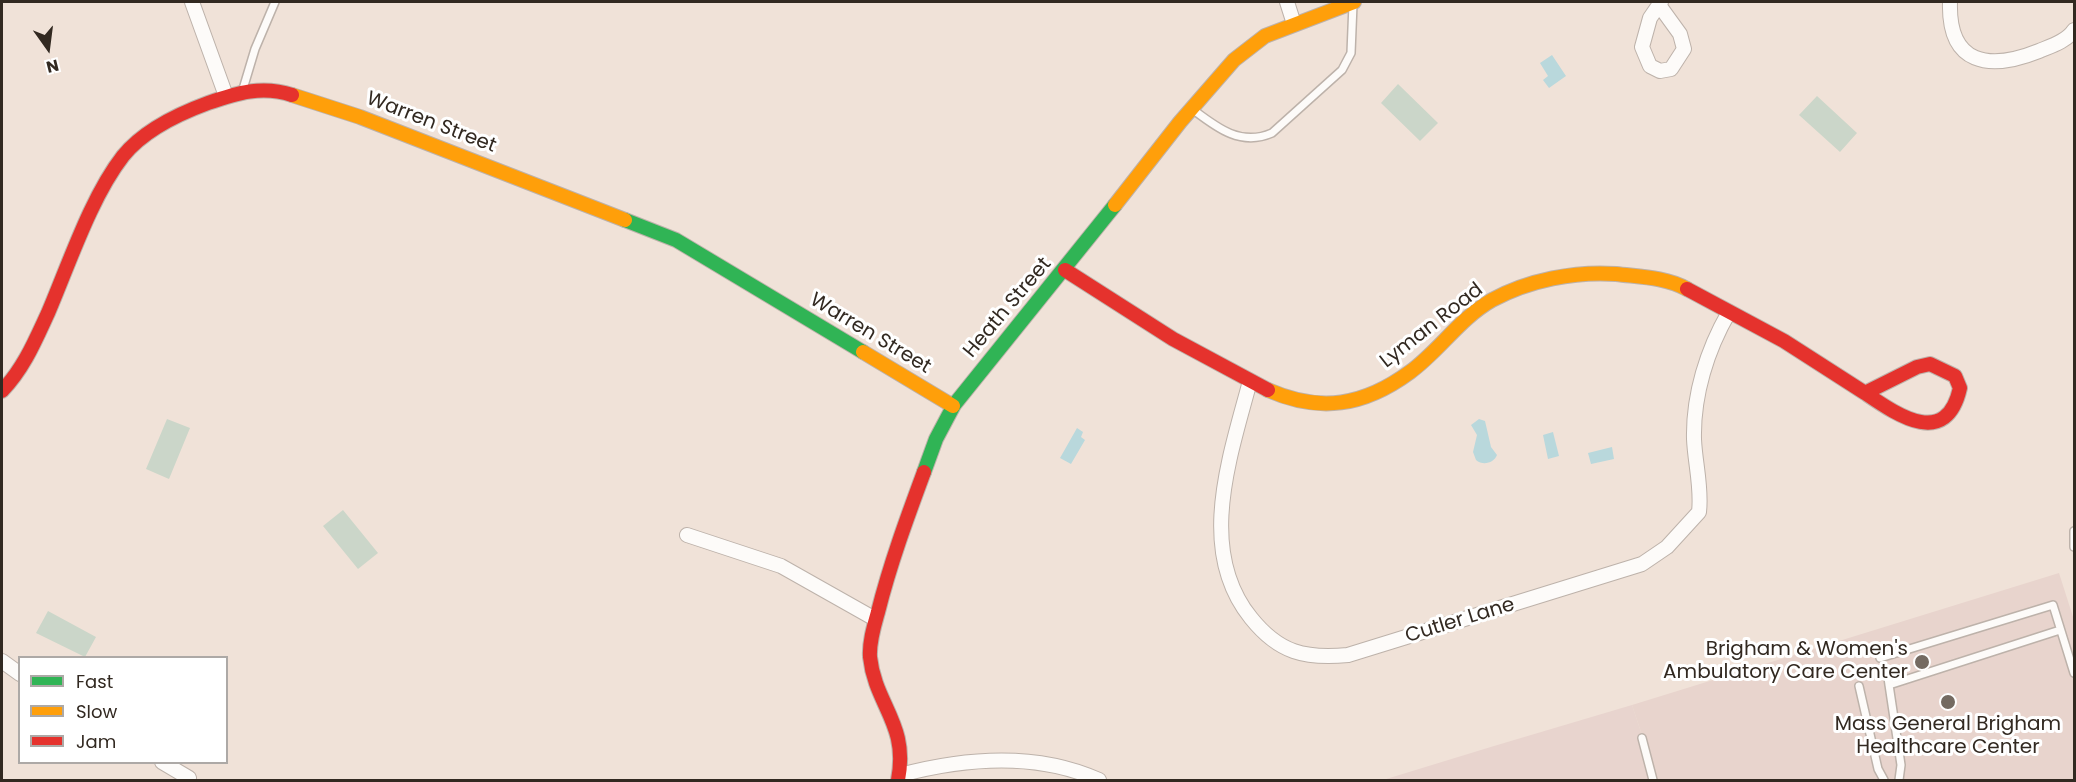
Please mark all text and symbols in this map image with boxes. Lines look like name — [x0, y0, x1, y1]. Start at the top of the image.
north arrow — [18, 18, 78, 78]
text: N — [44, 53, 61, 79]
street label: Warren Street — [363, 87, 499, 159]
street label: Heath Street — [959, 253, 1057, 363]
street label: Lyman Road — [1376, 278, 1488, 374]
street label: Warren Street — [805, 288, 935, 380]
street label: Cutler Lane — [1402, 593, 1518, 649]
place label: Brigham & Women's Ambulatory Care Center — [1663, 638, 1908, 685]
marker: Brigham & Women's Ambulatory Care Center — [1913, 653, 1931, 671]
legend — [18, 656, 228, 764]
text: Fast — [76, 669, 113, 694]
marker: Mass General Brigham Healthcare Center — [1939, 693, 1957, 711]
text: Slow — [76, 699, 117, 724]
place label: Mass General Brigham Healthcare Center — [1835, 713, 2061, 760]
text: Jam — [76, 729, 116, 754]

